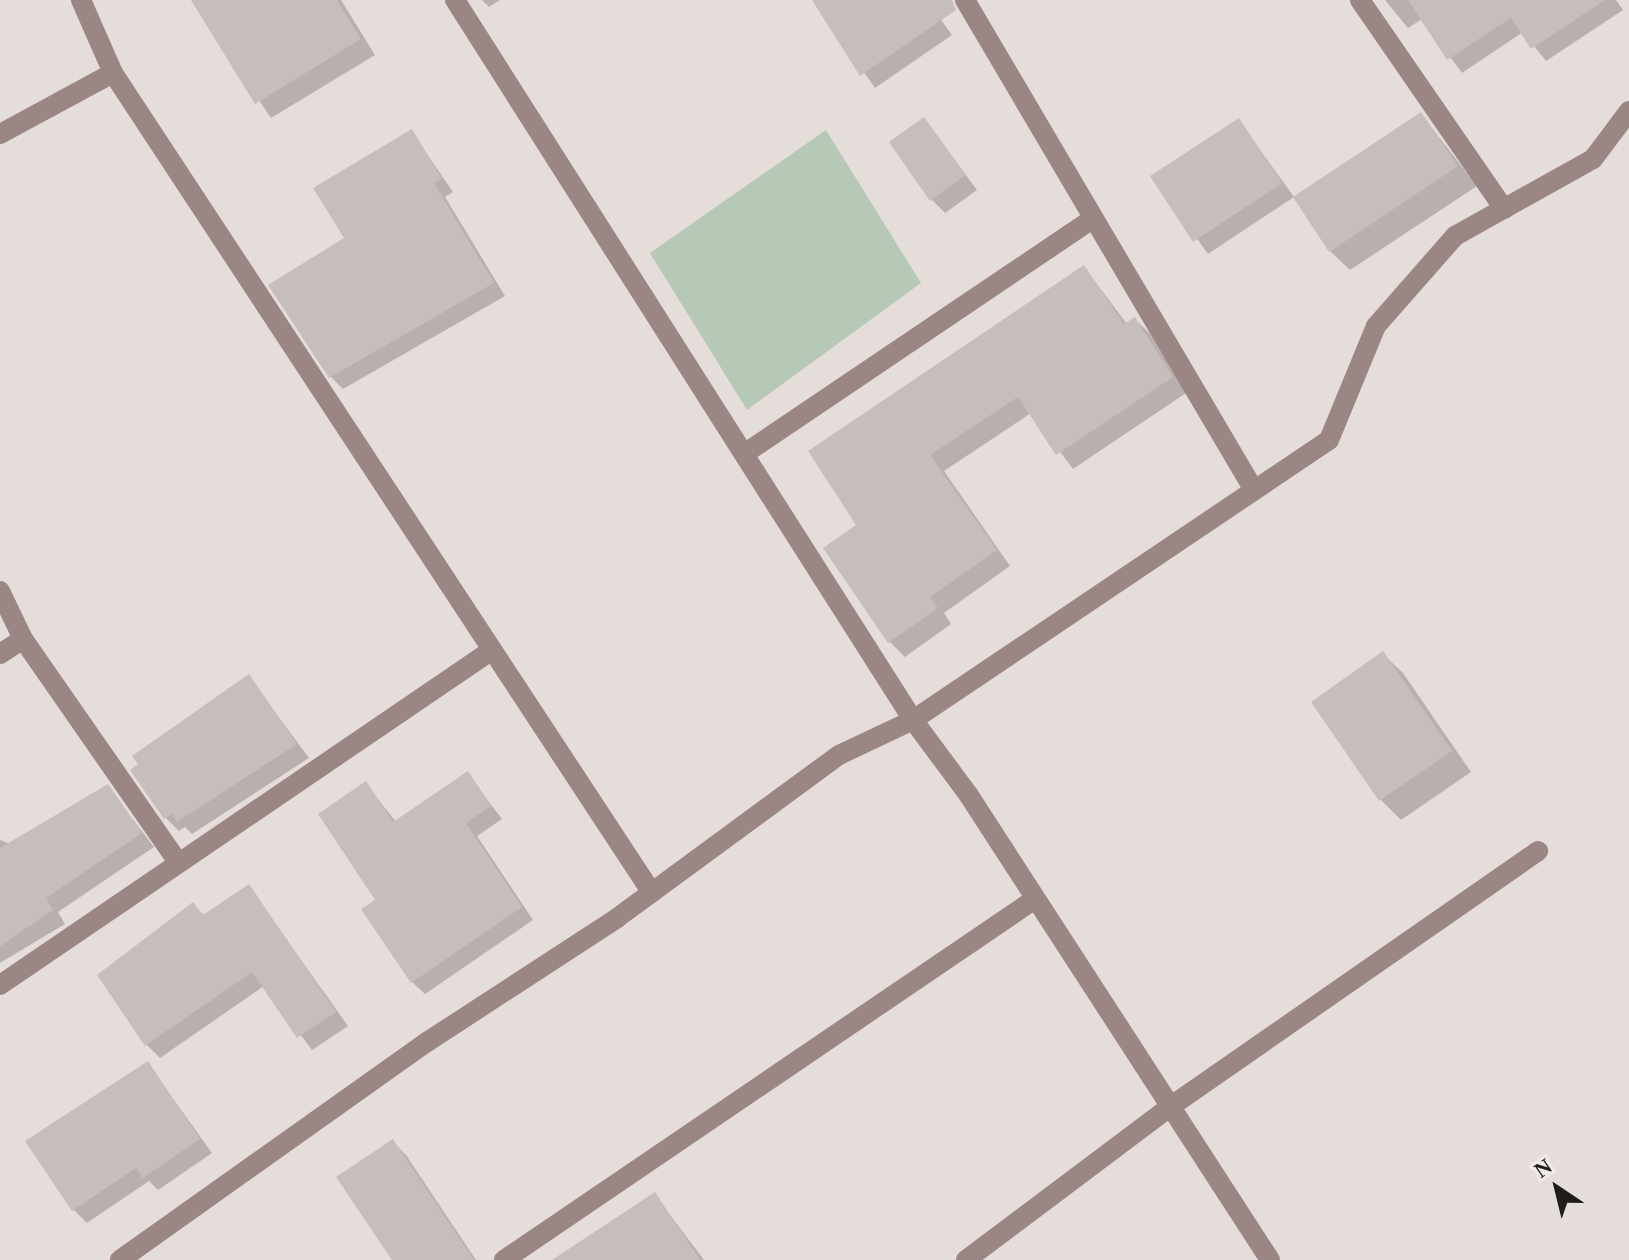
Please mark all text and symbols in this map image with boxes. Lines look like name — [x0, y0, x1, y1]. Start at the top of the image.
north arrow — [1517, 1148, 1597, 1228]
text: N — [1529, 1153, 1557, 1183]

